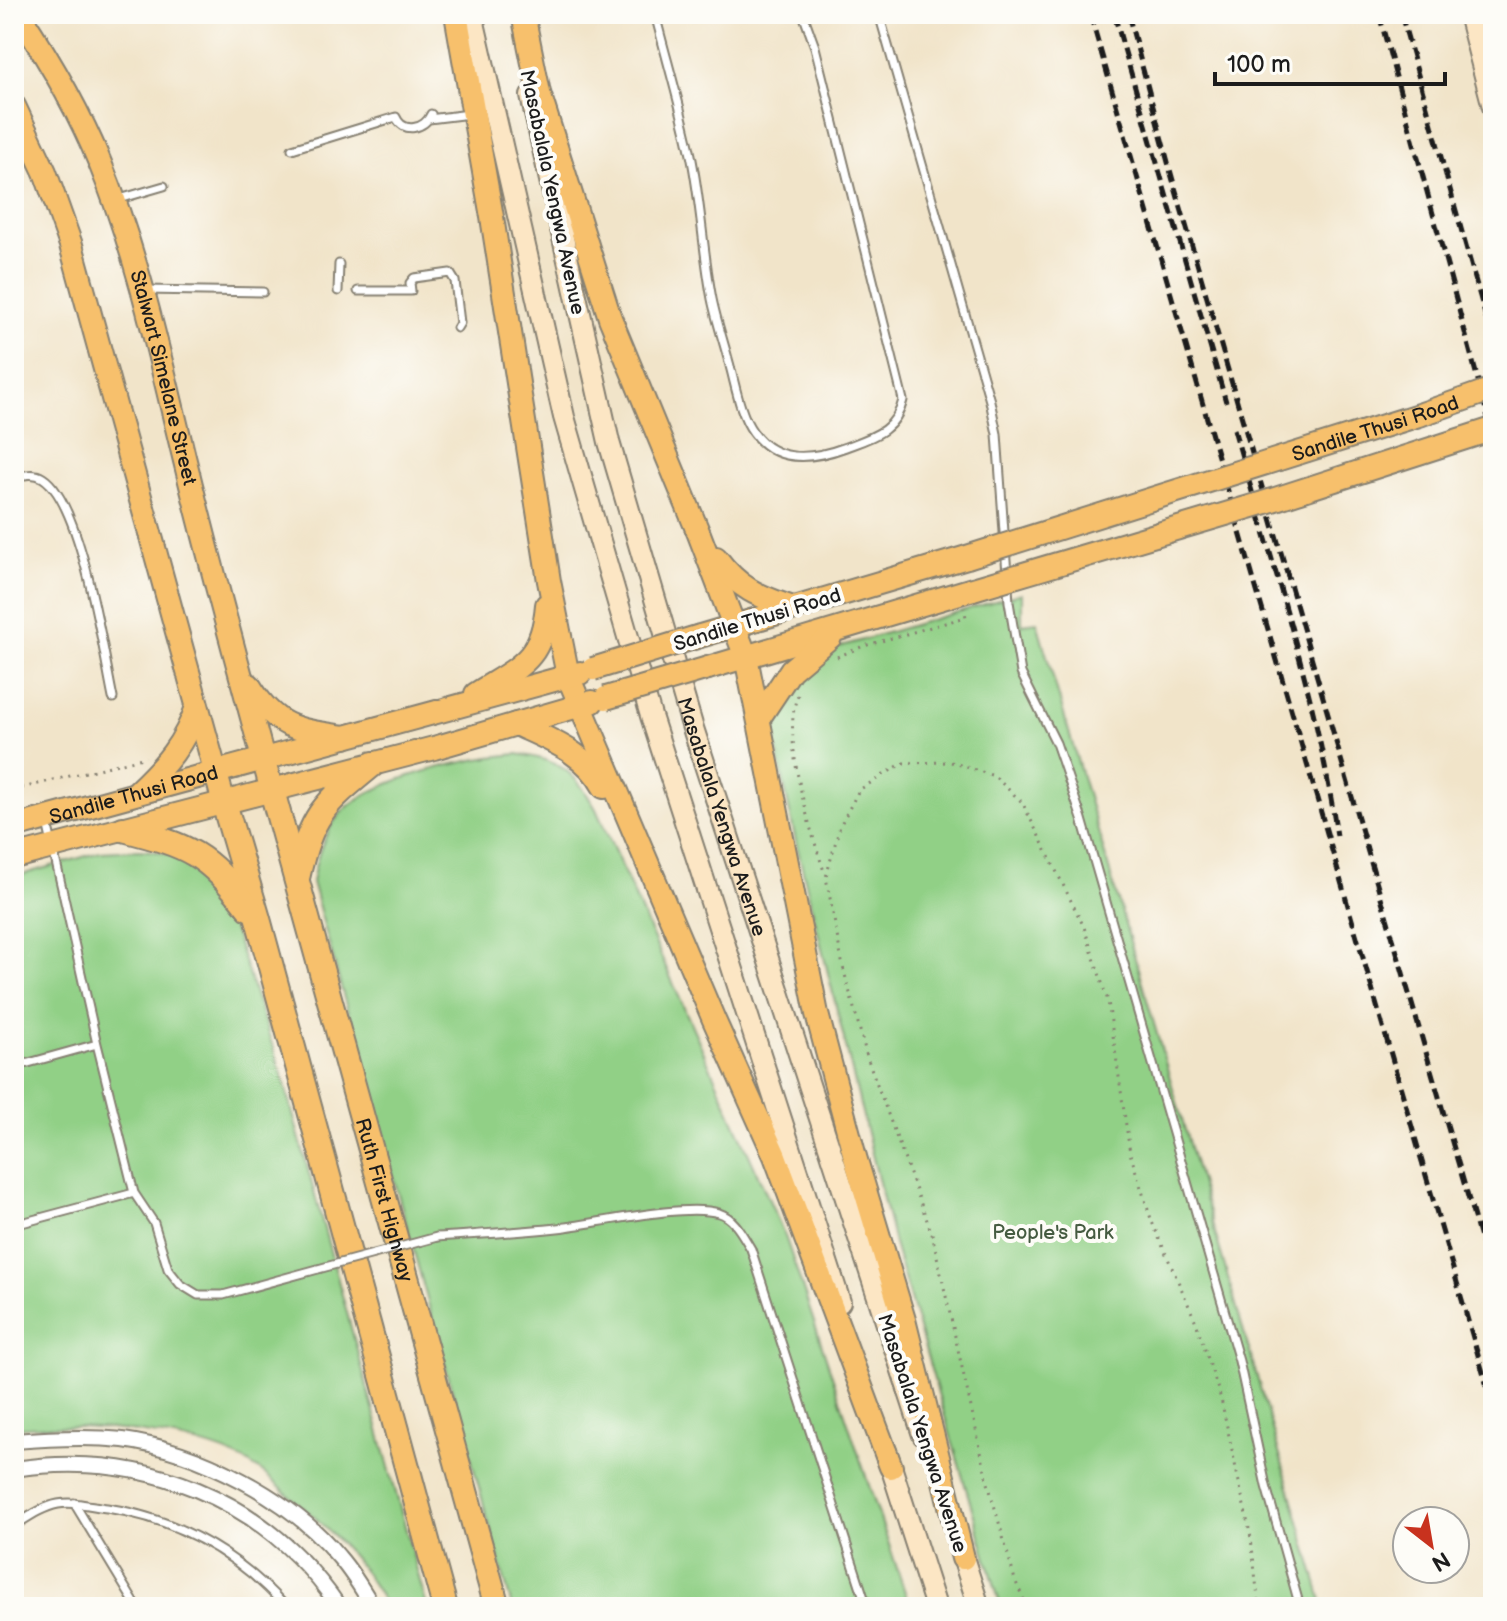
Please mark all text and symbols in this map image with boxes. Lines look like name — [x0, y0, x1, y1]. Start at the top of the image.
scale bar — [1215, 36, 1445, 86]
text: 100 m — [1227, 50, 1291, 79]
street label: Masabalala Yengwa Avenue — [514, 68, 590, 317]
street label: Stalwart Simelane Street — [124, 268, 202, 488]
street label: Sandile Thusi Road — [1289, 391, 1462, 467]
street label: Sandile Thusi Road — [671, 583, 844, 657]
street label: Masabalala Yengwa Avenue — [672, 695, 771, 940]
street label: Sandile Thusi Road — [47, 761, 221, 830]
street label: Ruth First Highway — [350, 1116, 418, 1285]
park label: People's Park — [992, 1221, 1114, 1245]
street label: Masabalala Yengwa Avenue — [872, 1311, 972, 1556]
north arrow — [1391, 1505, 1471, 1585]
text: N — [1426, 1545, 1455, 1577]

